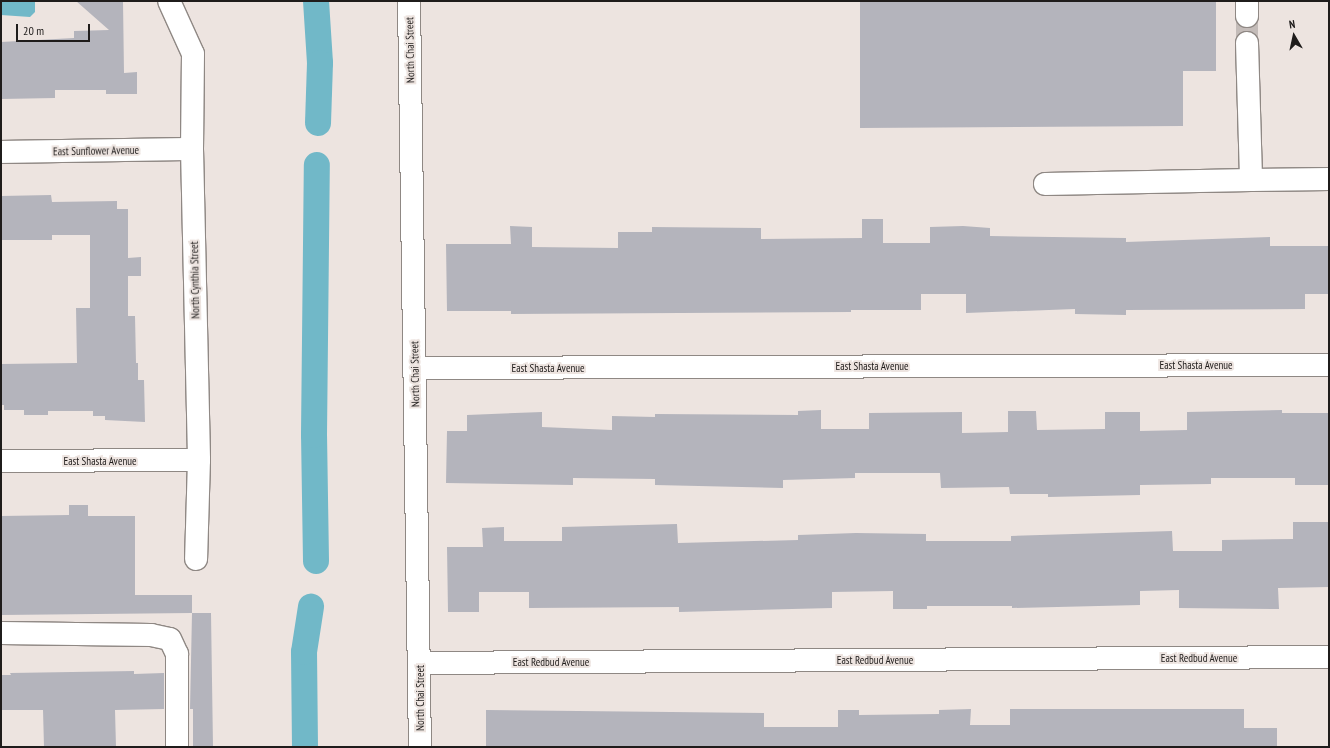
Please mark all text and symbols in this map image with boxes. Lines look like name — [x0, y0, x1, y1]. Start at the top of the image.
scale bar — [18, 16, 92, 42]
north arrow — [1274, 16, 1314, 56]
street label: North Chai Street — [403, 17, 417, 83]
text: N — [1288, 17, 1296, 32]
text: 20 m — [23, 23, 44, 38]
street label: East Sunflower Avenue — [53, 144, 139, 158]
street label: North Cynthia Street — [188, 241, 202, 319]
street label: North Chai Street — [408, 341, 422, 407]
street label: East Shasta Avenue — [1159, 358, 1233, 372]
street label: East Shasta Avenue — [835, 359, 909, 373]
street label: East Shasta Avenue — [511, 361, 585, 375]
street label: East Shasta Avenue — [63, 454, 137, 468]
street label: East Redbud Avenue — [1161, 651, 1237, 665]
street label: East Redbud Avenue — [837, 653, 913, 667]
street label: East Redbud Avenue — [513, 655, 589, 669]
street label: North Chai Street — [413, 665, 427, 731]

